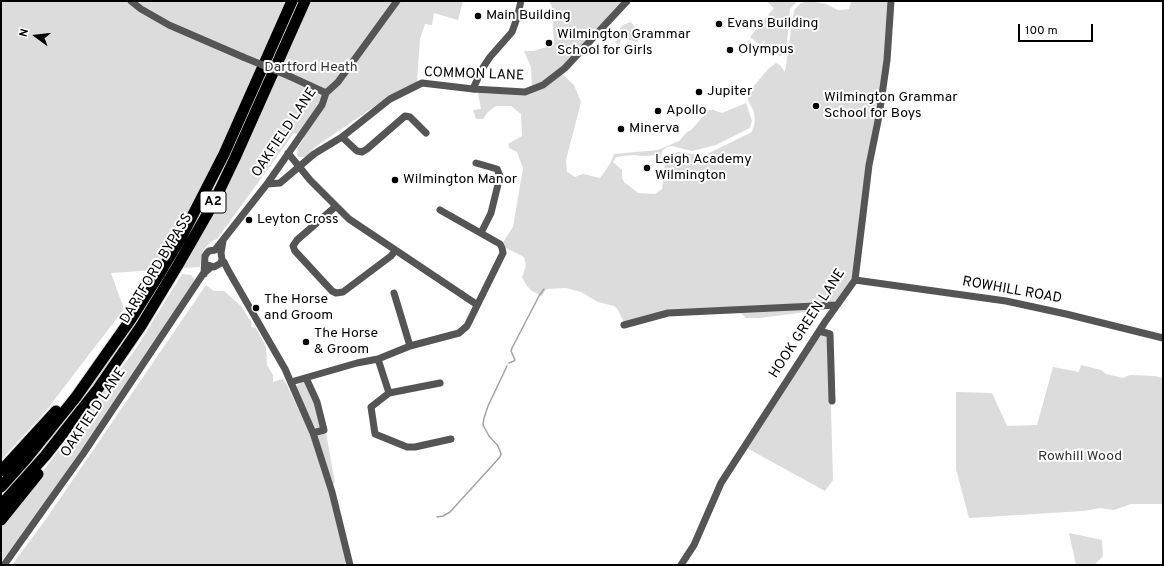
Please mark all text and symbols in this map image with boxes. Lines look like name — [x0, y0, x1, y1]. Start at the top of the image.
place label: Main Building — [486, 8, 571, 24]
marker: Main Building — [473, 11, 483, 21]
north arrow — [16, 16, 56, 56]
place label: Evans Building — [727, 16, 819, 32]
scale bar — [1020, 16, 1095, 42]
marker: Evans Building — [714, 19, 724, 29]
text: 100 m — [1025, 23, 1058, 39]
text: N — [17, 27, 32, 39]
place label: Wilmington Grammar School for Girls — [557, 27, 691, 60]
marker: Wilmington Grammar School for Girls — [544, 38, 554, 48]
place label: Olympus — [738, 42, 794, 58]
marker: Olympus — [725, 45, 735, 55]
park label: Dartford Heath — [264, 60, 358, 76]
street label: COMMON LANE — [424, 65, 524, 85]
place label: Jupiter — [707, 84, 752, 100]
street label: OAKFIELD LANE — [249, 85, 321, 181]
marker: Jupiter — [694, 87, 704, 97]
place label: Wilmington Grammar School for Boys — [824, 90, 958, 122]
marker: Wilmington Grammar School for Boys — [811, 101, 821, 111]
place label: Apollo — [666, 103, 707, 119]
marker: Apollo — [653, 106, 663, 116]
place label: Minerva — [629, 121, 679, 137]
marker: Minerva — [616, 124, 626, 134]
place label: Leigh Academy Wilmington — [655, 152, 752, 184]
marker: Leigh Academy Wilmington — [642, 163, 652, 173]
place label: Wilmington Manor — [403, 172, 517, 188]
marker: Wilmington Manor — [390, 175, 400, 185]
road number: A2 — [200, 191, 226, 213]
street label: DARTFORD BYPASS — [117, 211, 197, 327]
place label: Leyton Cross — [257, 212, 339, 228]
marker: Leyton Cross — [244, 215, 254, 225]
street label: HOOK GREEN LANE — [766, 266, 850, 382]
street label: ROWHILL ROAD — [961, 274, 1063, 308]
place label: The Horse and Groom — [264, 292, 333, 324]
marker: The Horse and Groom — [251, 303, 261, 313]
place label: The Horse & Groom — [314, 326, 378, 358]
marker: The Horse & Groom — [301, 337, 311, 347]
street label: OAKFIELD LANE — [58, 365, 130, 461]
park label: Rowhill Wood — [1038, 449, 1122, 465]

